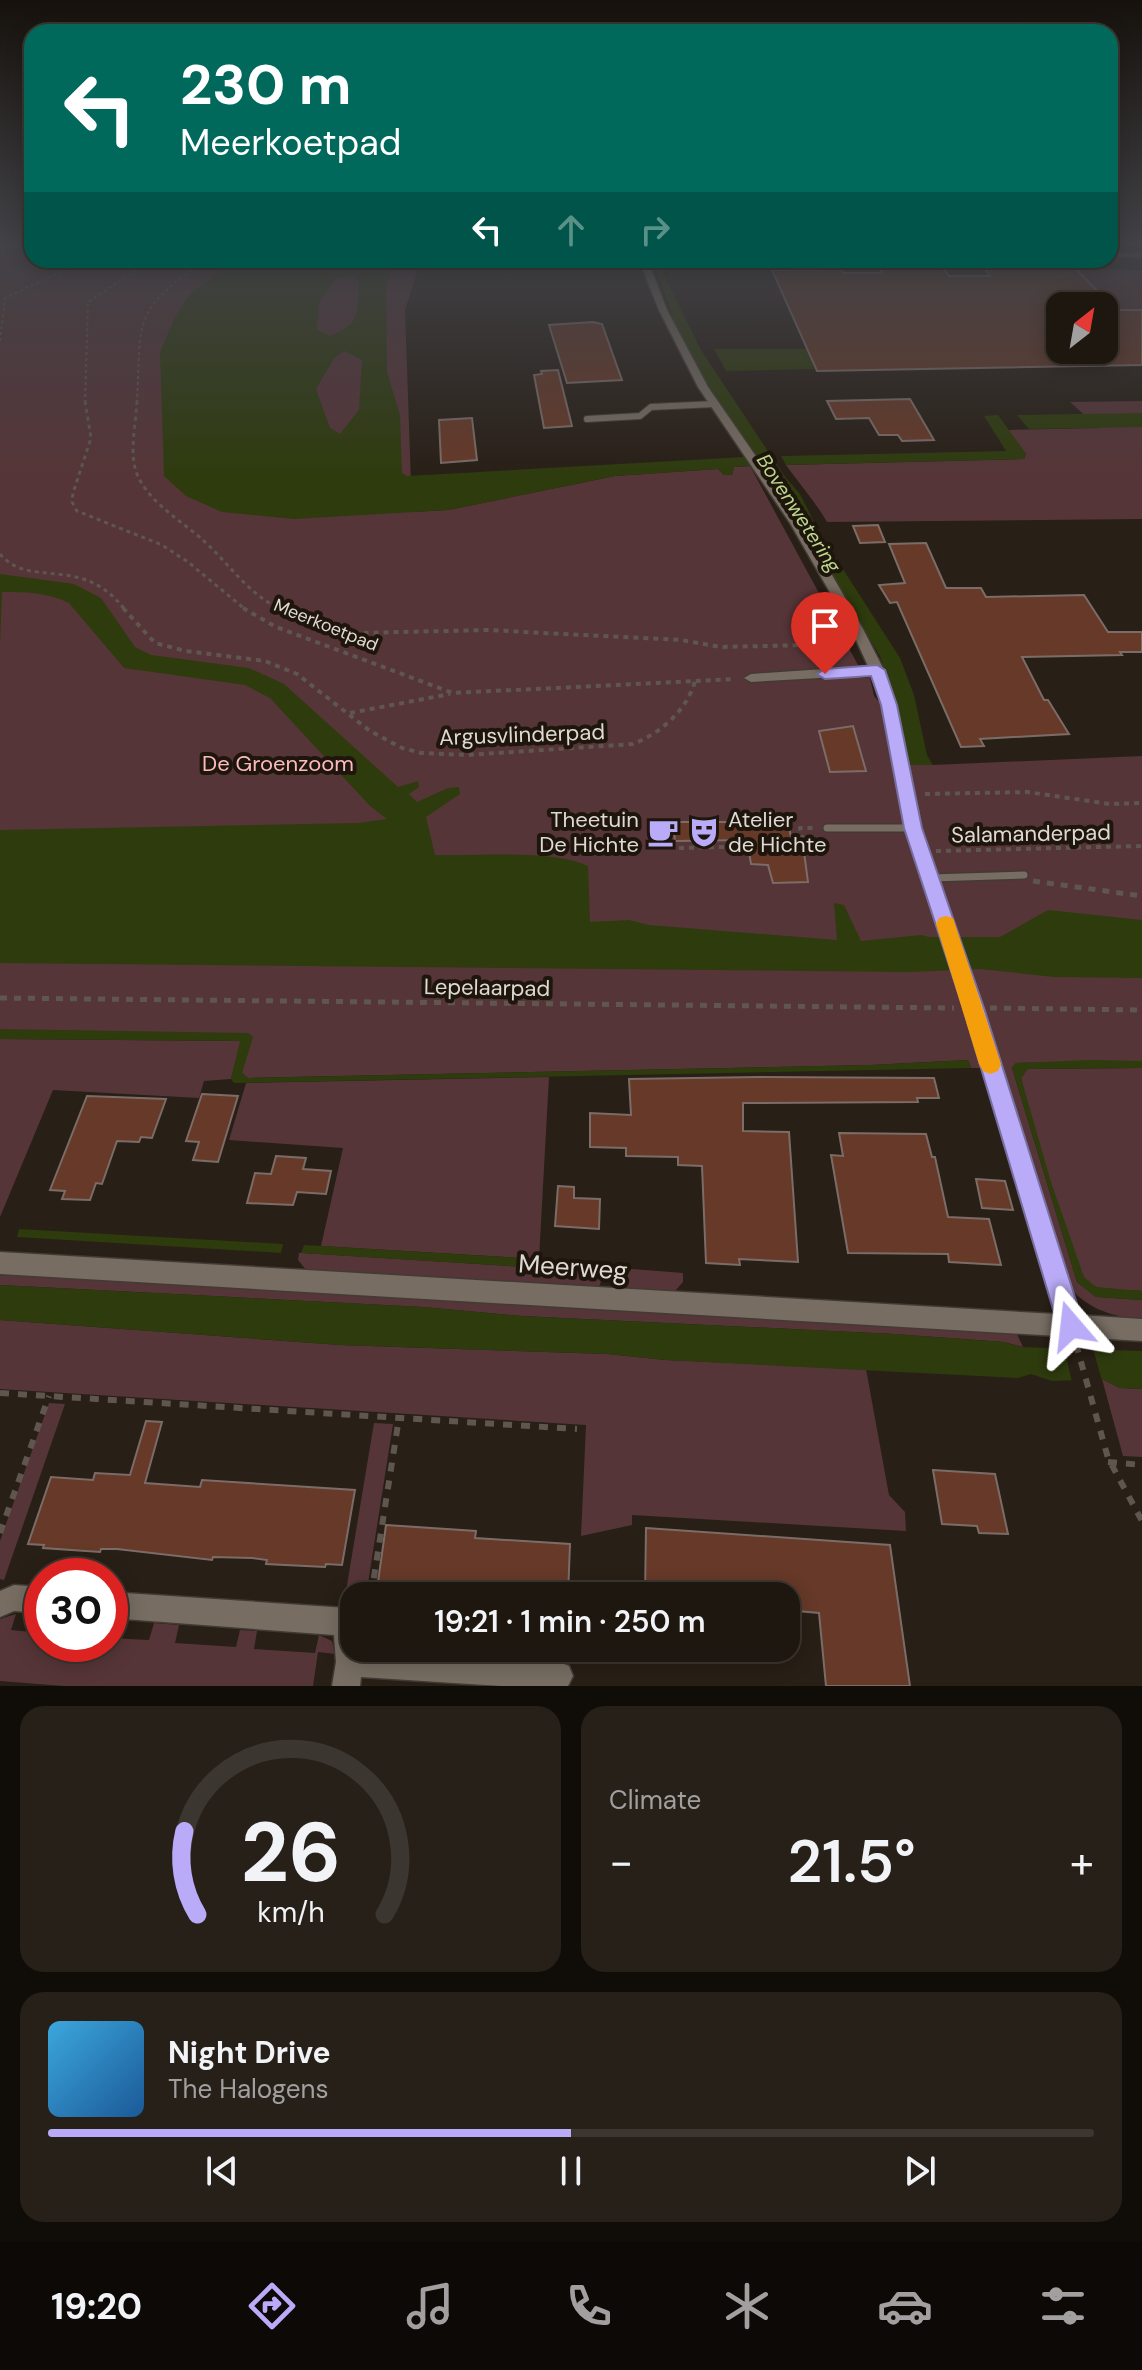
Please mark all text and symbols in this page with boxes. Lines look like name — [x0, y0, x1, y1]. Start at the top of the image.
text: 230 m — [180, 48, 351, 121]
icon: left — [48, 56, 152, 160]
text: Meerkoetpad — [180, 119, 401, 166]
icon: left — [465, 208, 509, 252]
icon: ahead — [549, 208, 593, 252]
icon: right — [633, 208, 677, 252]
north arrow — [1046, 292, 1118, 364]
map controls — [1046, 292, 1118, 364]
water label: Bovenwetering — [751, 449, 848, 578]
pin — [791, 592, 859, 674]
street label: Meerkoetpad — [270, 593, 382, 657]
icon: arrive — [803, 604, 847, 648]
street label: Argusvlinderpad — [438, 717, 606, 752]
park label: De Groenzoom — [202, 749, 354, 778]
place label: Theetuin De Hichte — [539, 805, 639, 859]
place label: Atelier de Hichte — [728, 805, 826, 859]
cafe icon: Theetuin De Hichte — [646, 815, 680, 849]
theatre icon: Atelier de Hichte — [687, 815, 721, 849]
street label: Salamanderpad — [951, 818, 1111, 849]
street label: Lepelaarpad — [424, 972, 550, 1003]
street label: Meerweg — [517, 1246, 629, 1288]
position arrow — [1029, 1284, 1113, 1368]
speed limit sign: 30 — [24, 1558, 128, 1662]
text: 19:21 · 1 min · 250 m — [434, 1602, 706, 1641]
text: Climate — [609, 1783, 701, 1817]
text: 26 — [240, 1798, 341, 1907]
text: 21.5° — [787, 1822, 916, 1901]
text: − — [609, 1833, 633, 1891]
text: + — [1070, 1833, 1094, 1891]
text: km/h — [257, 1894, 324, 1931]
text: Night Drive — [168, 2033, 331, 2072]
text: The Halogens — [168, 2072, 328, 2106]
icon: previous — [200, 2149, 244, 2193]
icon: pause — [549, 2149, 593, 2193]
icon: next — [898, 2149, 942, 2193]
icon: directions — [244, 2278, 300, 2334]
icon: music — [402, 2278, 458, 2334]
icon: phone — [561, 2278, 617, 2334]
icon: climate — [719, 2278, 775, 2334]
icon: car — [877, 2278, 933, 2334]
icon: filters — [1035, 2278, 1091, 2334]
text: 19:20 — [51, 2283, 142, 2330]

